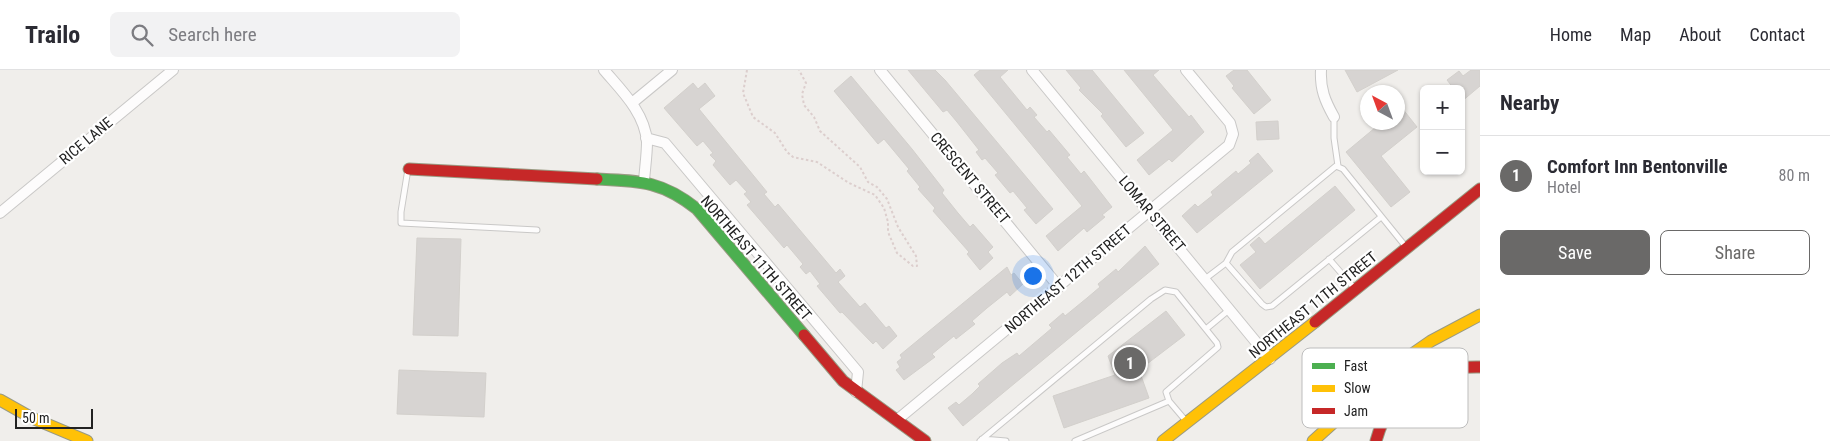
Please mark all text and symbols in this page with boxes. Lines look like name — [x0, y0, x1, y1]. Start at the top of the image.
search box — [110, 12, 460, 57]
text: Trailo — [25, 21, 80, 49]
icon: search — [128, 21, 156, 49]
text: Search here — [168, 23, 257, 46]
text: Home — [1550, 24, 1592, 45]
text: Map — [1620, 24, 1651, 45]
text: About — [1679, 24, 1721, 45]
text: Contact — [1749, 24, 1805, 45]
north arrow — [1360, 85, 1405, 130]
map controls — [1420, 85, 1465, 175]
button: + — [1420, 85, 1465, 130]
text: Nearby — [1500, 91, 1559, 115]
street label: RICE LANE — [56, 114, 116, 168]
street label: CRESCENT STREET — [926, 129, 1014, 228]
button: − — [1420, 130, 1465, 175]
text: Comfort Inn Bentonville — [1547, 155, 1728, 178]
text: 1 — [1512, 166, 1520, 185]
text: 80 m — [1778, 166, 1810, 185]
street label: LOMAR STREET — [1115, 172, 1189, 256]
text: Hotel — [1547, 178, 1581, 197]
street label: NORTHEAST 11TH STREET — [697, 192, 815, 324]
street label: NORTHEAST 12TH STREET — [1001, 221, 1135, 337]
button: Save — [1500, 230, 1650, 275]
button: Share — [1660, 230, 1810, 275]
street label: NORTHEAST 11TH STREET — [1245, 248, 1381, 362]
your location — [1020, 263, 1046, 289]
pin: 1 — [1114, 344, 1146, 382]
legend — [1302, 348, 1468, 428]
text: Fast — [1344, 358, 1368, 374]
text: Slow — [1344, 380, 1371, 396]
text: Jam — [1344, 403, 1368, 419]
scale bar — [15, 406, 92, 429]
text: 50 m — [22, 410, 50, 426]

